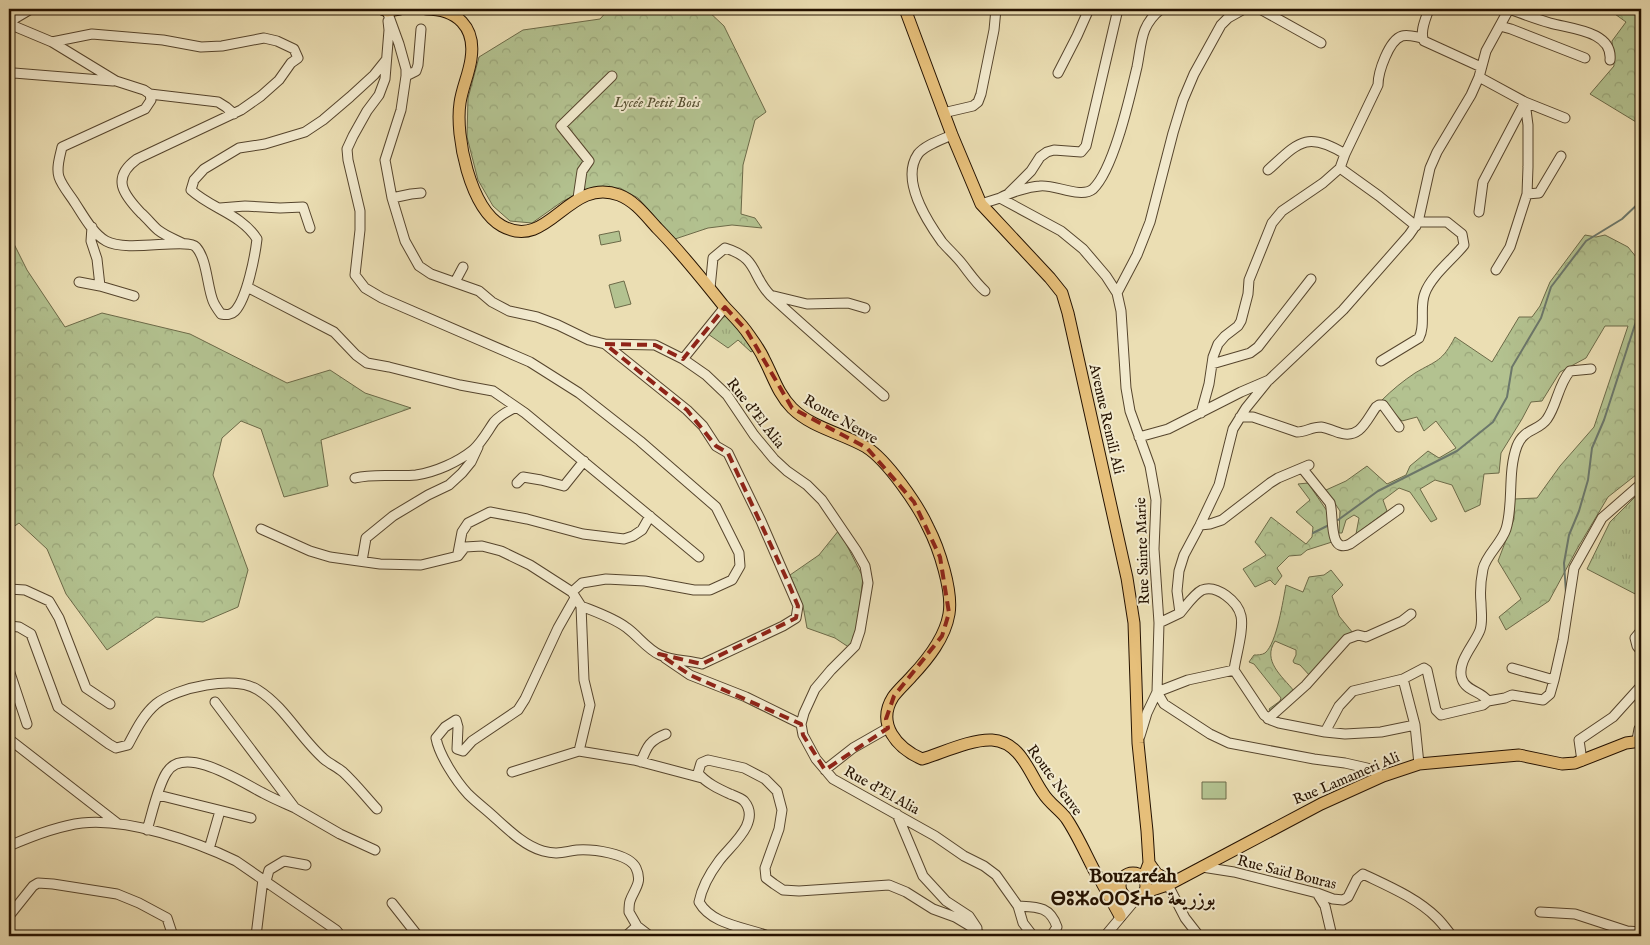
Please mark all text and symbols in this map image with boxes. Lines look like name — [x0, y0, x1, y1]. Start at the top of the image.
park label: Lycée Petit Bois — [613, 93, 701, 112]
street label: Avenue Remili Ali — [1084, 361, 1128, 476]
street label: Rue d'El Alia — [722, 374, 789, 453]
street label: Route Neuve — [800, 390, 882, 449]
street label: Rue Sainte Marie — [1131, 497, 1154, 605]
street label: Route Neuve — [1022, 741, 1087, 820]
street label: Rue Lamameri Ali — [1290, 747, 1402, 809]
street label: Rue d'El Alia — [840, 762, 923, 819]
street label: Rue Saïd Bouras — [1235, 851, 1339, 894]
district label: Bouzaréah ⴱⵓⵣⴰⵔⵔⵉⵄⴰ بوزريعة — [1050, 864, 1216, 912]

